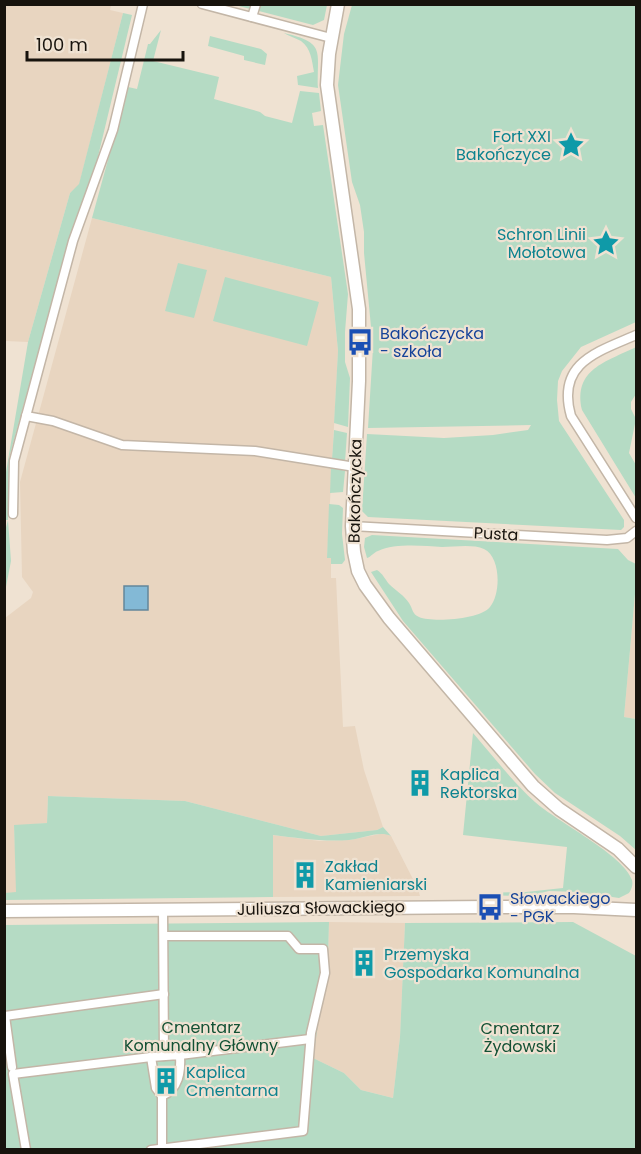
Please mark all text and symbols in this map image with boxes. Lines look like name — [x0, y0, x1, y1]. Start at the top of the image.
scale bar — [27, 24, 183, 62]
text: 100 m — [36, 32, 88, 57]
place label: Fort XXI Bakończyce — [456, 125, 551, 166]
place icon: Fort XXI Bakończyce — [556, 130, 586, 160]
place label: Schron Linii Mołotowa — [497, 223, 586, 264]
place icon: Schron Linii Mołotowa — [591, 228, 621, 258]
place label: Bakończycka - szkoła — [380, 322, 484, 363]
bus stop icon: Bakończycka - szkoła — [345, 327, 375, 357]
street label: Bakończycka — [343, 439, 367, 543]
street label: Pusta — [473, 521, 519, 547]
place label: Kaplica Rektorska — [440, 763, 517, 804]
building icon: Kaplica Rektorska — [405, 768, 435, 798]
place label: Zakład Kamieniarski — [325, 855, 427, 896]
building icon: Zakład Kamieniarski — [290, 860, 320, 890]
place label: Słowackiego - PGK — [510, 887, 610, 928]
bus stop icon: Słowackiego - PGK — [475, 892, 505, 922]
street label: Juliusza Słowackiego — [237, 895, 405, 921]
place label: Przemyska Gospodarka Komunalna — [384, 943, 580, 984]
building icon: Przemyska Gospodarka Komunalna — [349, 948, 379, 978]
park label: Cmentarz Komunalny Główny — [124, 1016, 278, 1057]
park label: Cmentarz Żydowski — [481, 1017, 559, 1058]
place label: Kaplica Cmentarna — [186, 1061, 279, 1102]
building icon: Kaplica Cmentarna — [151, 1066, 181, 1096]

